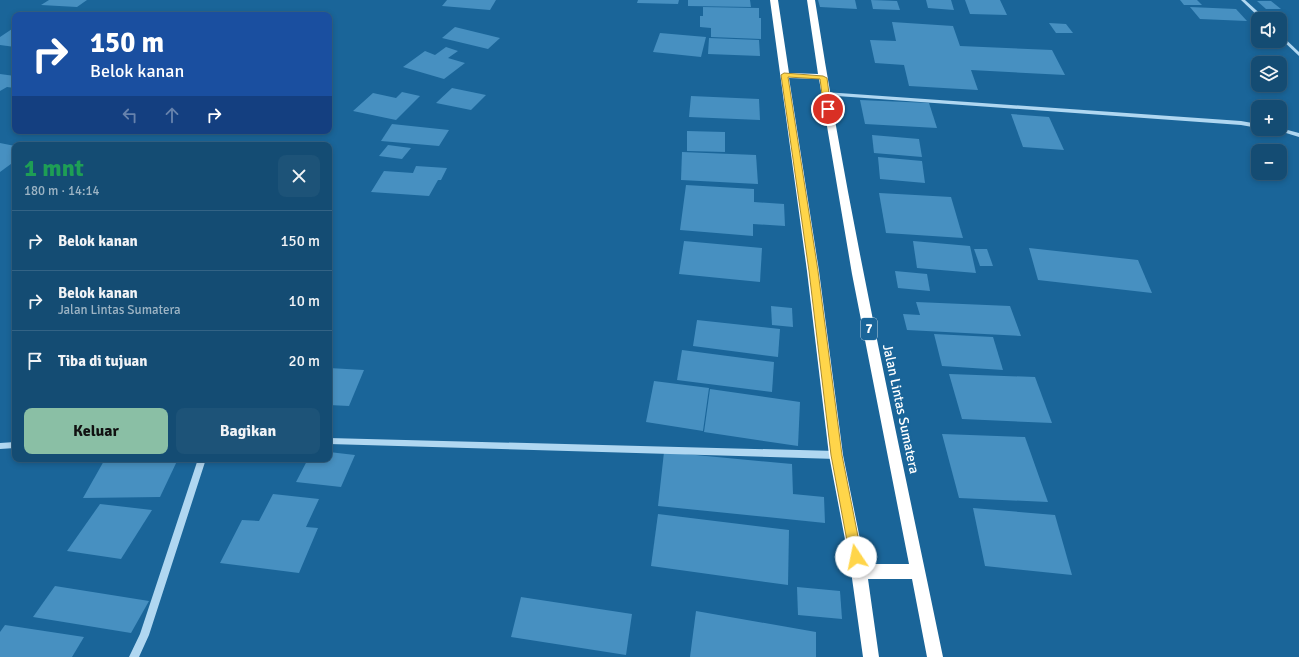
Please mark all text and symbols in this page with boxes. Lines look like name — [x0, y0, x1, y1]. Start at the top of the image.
map controls — [1251, 12, 1287, 180]
button: sound — [1251, 12, 1287, 48]
text: 150 m — [90, 26, 164, 60]
icon: right — [24, 28, 76, 80]
button: layers — [1251, 56, 1287, 92]
text: Belok kanan — [90, 60, 184, 82]
pin — [811, 92, 845, 126]
icon: arrive — [817, 98, 839, 120]
button: + — [1251, 100, 1287, 136]
icon: left — [119, 104, 141, 126]
icon: ahead — [161, 104, 183, 126]
icon: right — [203, 104, 225, 126]
button: − — [1251, 144, 1287, 180]
text: 1 mnt — [24, 153, 84, 183]
button: close — [278, 155, 320, 197]
text: 180 m · 14:14 — [24, 183, 100, 199]
icon: right — [24, 230, 46, 252]
text: Belok kanan — [58, 232, 138, 250]
text: 150 m — [280, 232, 320, 250]
text: Belok kanan — [58, 284, 138, 302]
icon: right — [24, 290, 46, 312]
text: 10 m — [289, 292, 320, 310]
text: Jalan Lintas Sumatera — [58, 302, 181, 318]
road number: 7 — [861, 318, 877, 340]
street label: Jalan Lintas Sumatera — [879, 343, 923, 475]
icon: arrive — [24, 350, 46, 372]
text: Tiba di tujuan — [58, 352, 148, 370]
text: 20 m — [289, 352, 320, 370]
button: Keluar — [24, 408, 168, 454]
button: Bagikan — [176, 408, 320, 454]
position arrow — [835, 536, 877, 578]

